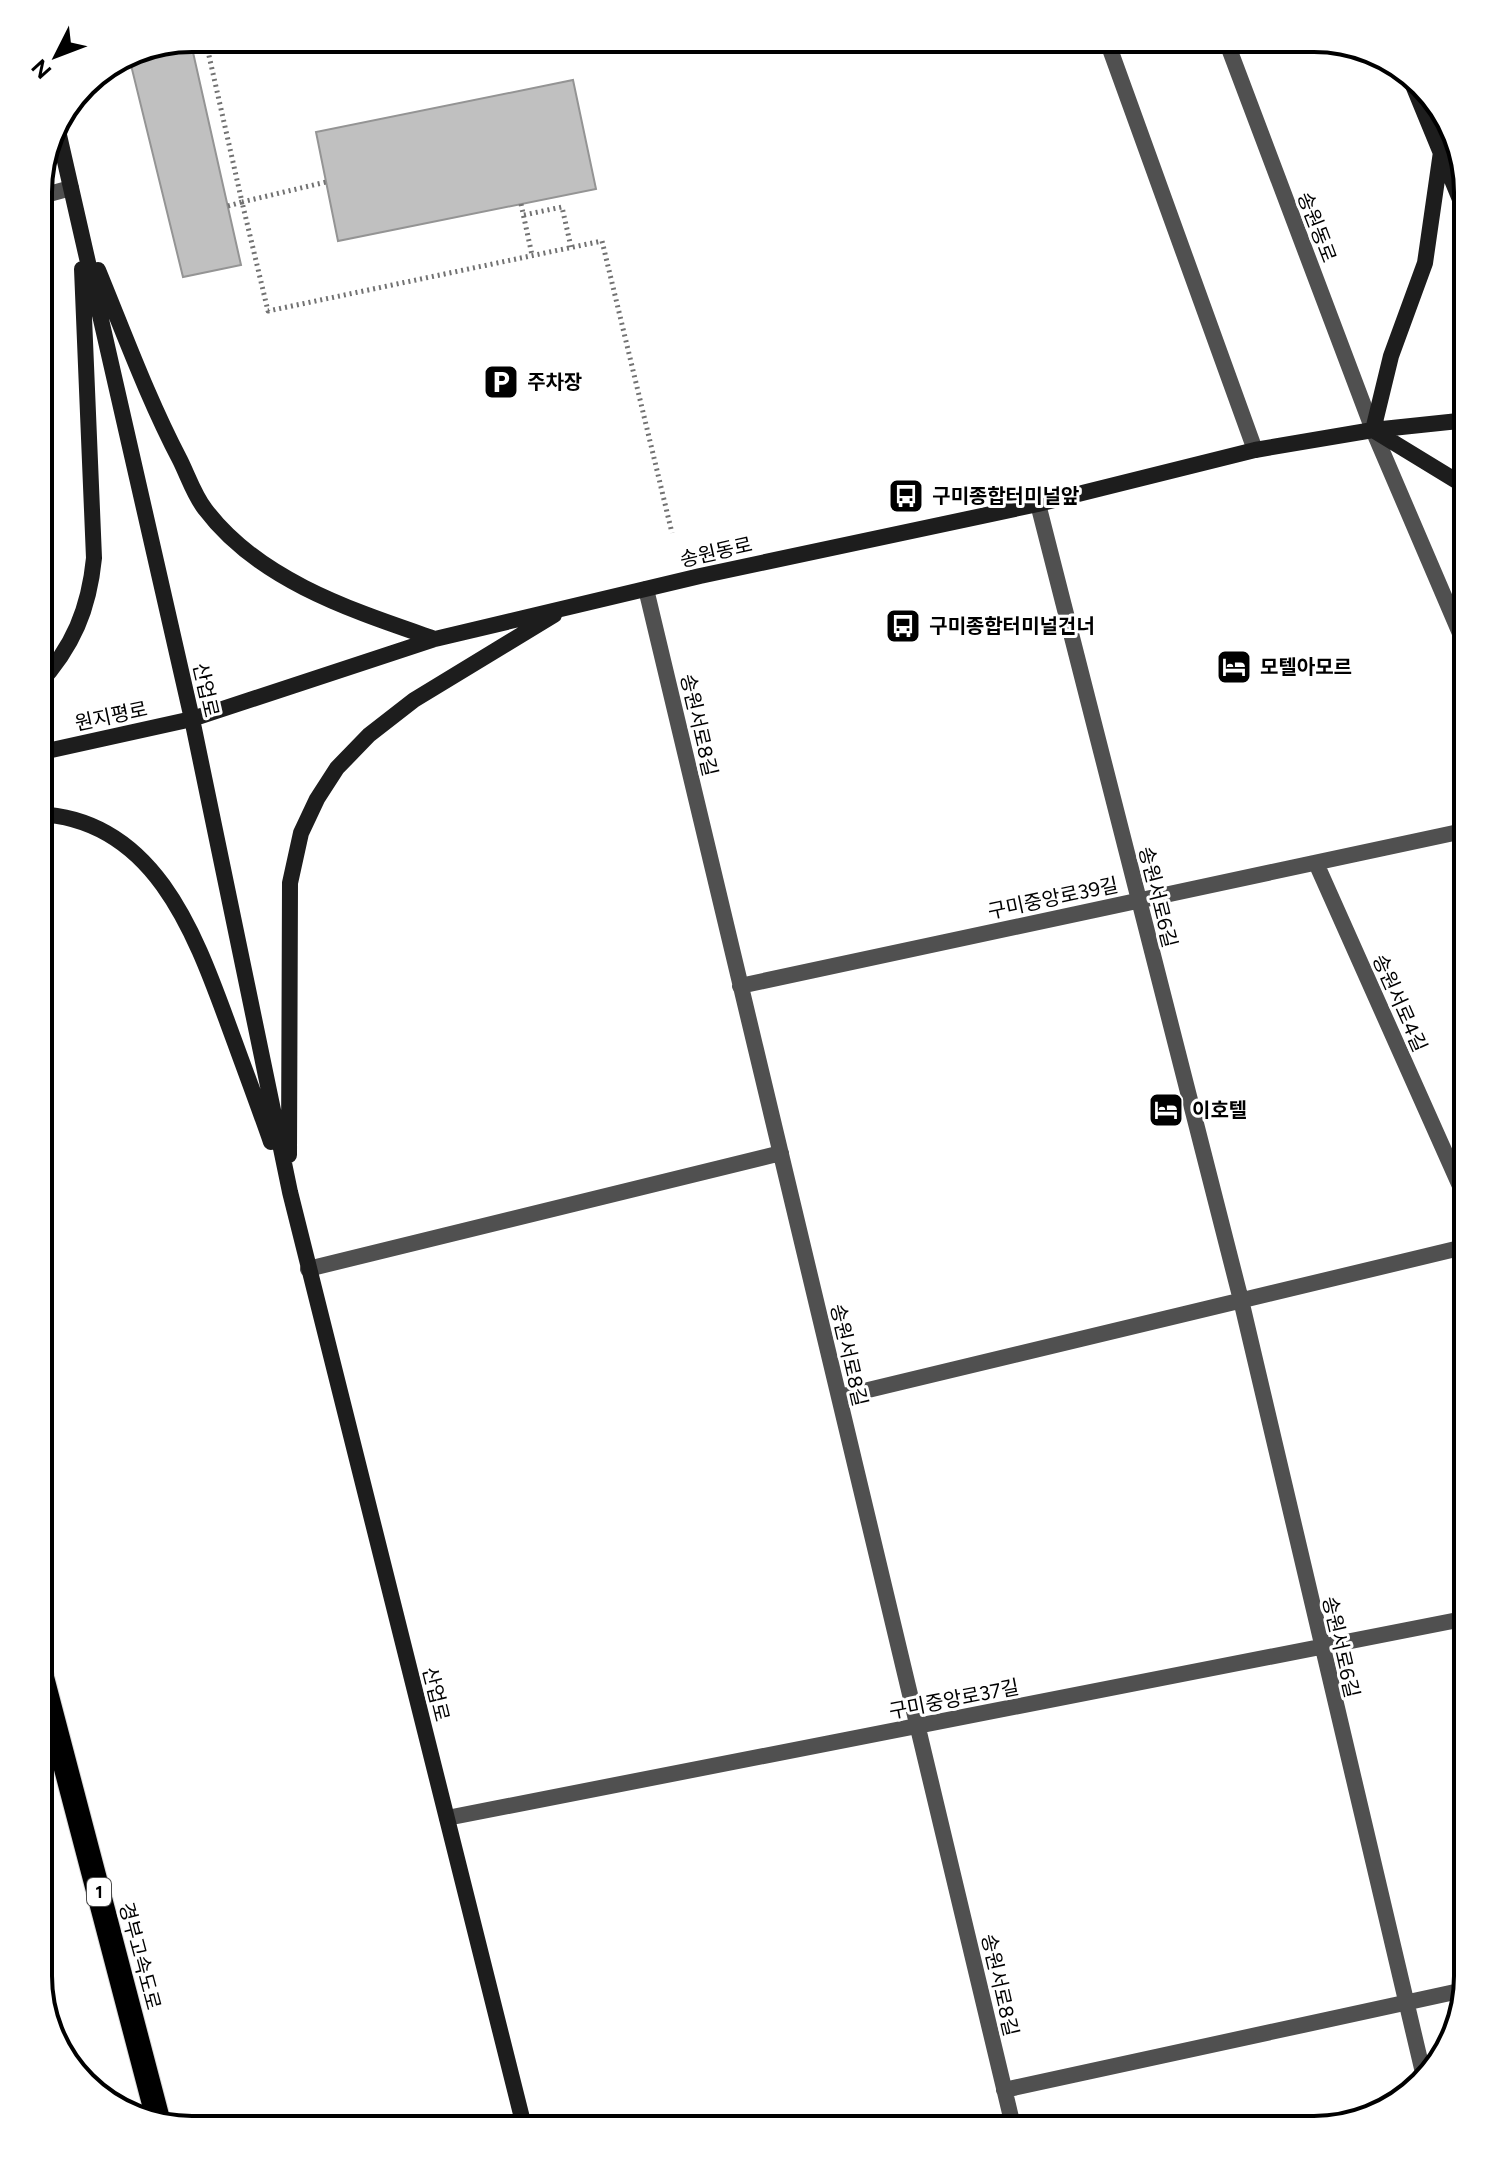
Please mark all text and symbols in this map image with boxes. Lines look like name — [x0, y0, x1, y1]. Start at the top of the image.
north arrow — [16, 16, 96, 96]
text: N — [26, 54, 57, 84]
street label: 송원동로 — [1293, 188, 1341, 266]
parking icon: 주차장 — [482, 363, 520, 401]
place label: 주차장 — [527, 370, 582, 394]
bus stop icon: 구미종합터미널앞 — [887, 477, 925, 515]
place label: 구미종합터미널앞 — [932, 484, 1080, 508]
street label: 송원동로 — [677, 532, 755, 572]
bus stop icon: 구미종합터미널건너 — [884, 607, 922, 645]
place label: 구미종합터미널건너 — [929, 614, 1095, 638]
hotel icon: 모텔아모르 — [1215, 648, 1253, 686]
place label: 모텔아모르 — [1260, 655, 1352, 679]
street label: 산업로 — [188, 660, 224, 720]
street label: 송원서로8길 — [676, 671, 722, 779]
street label: 원지평로 — [73, 697, 149, 735]
street label: 송원서로6길 — [1134, 844, 1182, 950]
street label: 구미중앙로39길 — [986, 872, 1120, 924]
street label: 송원서로4길 — [1368, 950, 1432, 1056]
hotel icon: 이호텔 — [1147, 1091, 1185, 1129]
place label: 이호텔 — [1192, 1098, 1247, 1122]
street label: 송원서로8길 — [826, 1301, 872, 1409]
street label: 송원서로6길 — [1318, 1594, 1364, 1700]
street label: 산업로 — [418, 1664, 454, 1724]
street label: 구미중앙로37길 — [887, 1675, 1021, 1723]
road number: 1 — [87, 1878, 111, 1906]
street label: 경부고속도로 — [114, 1900, 166, 2012]
street label: 송원서로8길 — [977, 1931, 1023, 2039]

